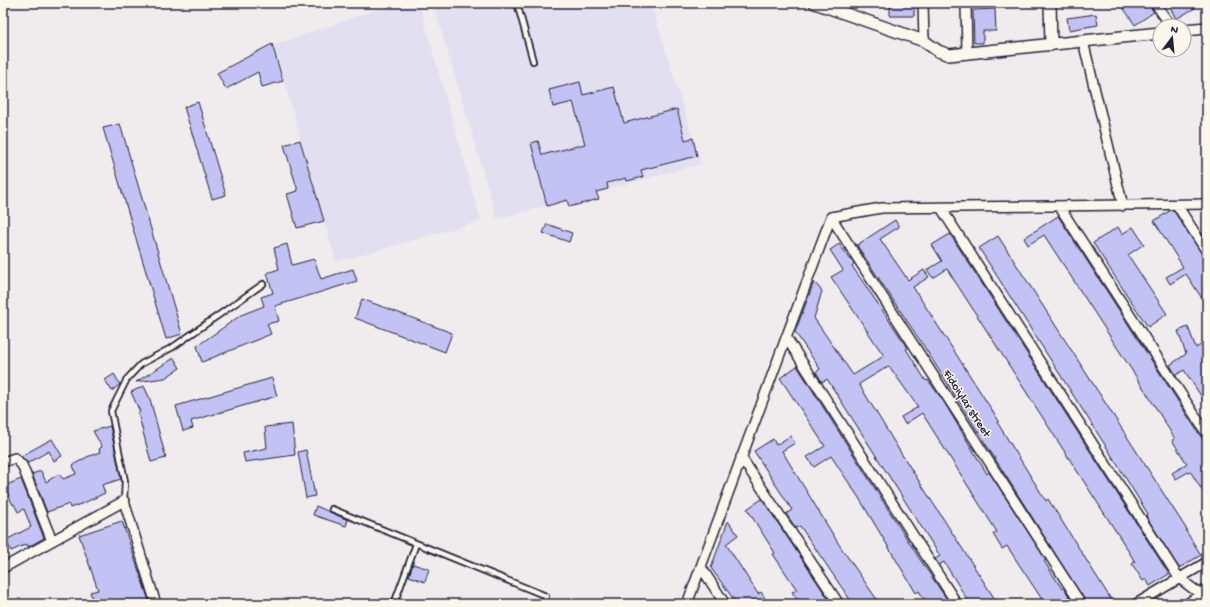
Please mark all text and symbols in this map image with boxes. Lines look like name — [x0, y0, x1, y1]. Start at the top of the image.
north arrow — [1152, 18, 1192, 58]
text: N — [1169, 24, 1179, 37]
street label: Fidoiylar street — [938, 367, 994, 441]

